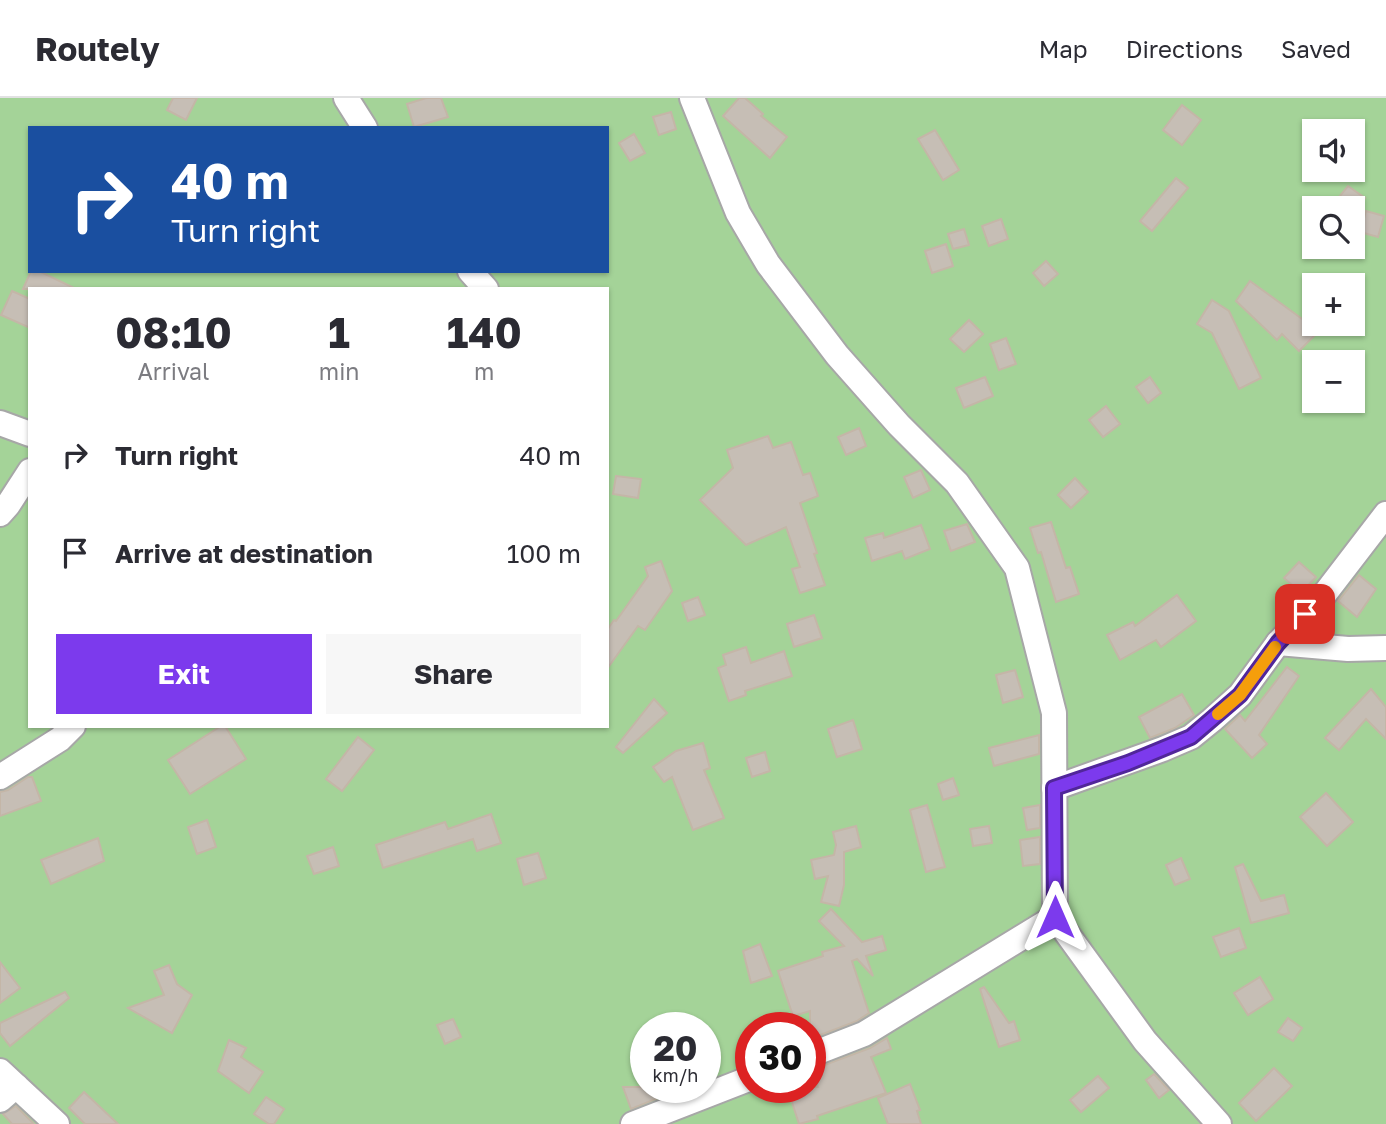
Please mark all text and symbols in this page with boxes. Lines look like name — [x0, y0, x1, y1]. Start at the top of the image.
text: Routely — [35, 29, 160, 68]
text: Map — [1039, 34, 1088, 63]
text: Directions — [1126, 34, 1243, 63]
text: Saved — [1281, 34, 1351, 63]
map controls — [1302, 119, 1365, 413]
button: sound — [1302, 119, 1365, 182]
text: 40 m — [171, 151, 289, 210]
icon: right — [56, 154, 147, 245]
button: search — [1302, 196, 1365, 259]
text: Turn right — [171, 211, 320, 249]
button: + — [1302, 273, 1365, 336]
text: 08:10 — [115, 307, 232, 357]
text: 1 — [328, 307, 350, 357]
text: 140 — [447, 307, 522, 357]
button: − — [1302, 350, 1365, 413]
text: Arrival — [137, 357, 209, 385]
text: min — [319, 357, 360, 385]
text: m — [474, 357, 494, 385]
icon: right — [56, 436, 94, 474]
text: Turn right — [115, 440, 238, 471]
text: 40 m — [520, 440, 581, 471]
icon: arrive — [56, 534, 94, 572]
text: Arrive at destination — [115, 538, 373, 569]
text: 100 m — [507, 538, 581, 569]
pin — [1275, 584, 1335, 644]
icon: arrive — [1286, 595, 1324, 633]
button: Exit — [56, 634, 312, 714]
button: Share — [326, 634, 581, 714]
position arrow — [1018, 880, 1092, 954]
speed limit sign: 30 — [735, 1012, 826, 1103]
text: 20 — [653, 1027, 698, 1069]
text: km/h — [653, 1064, 698, 1086]

